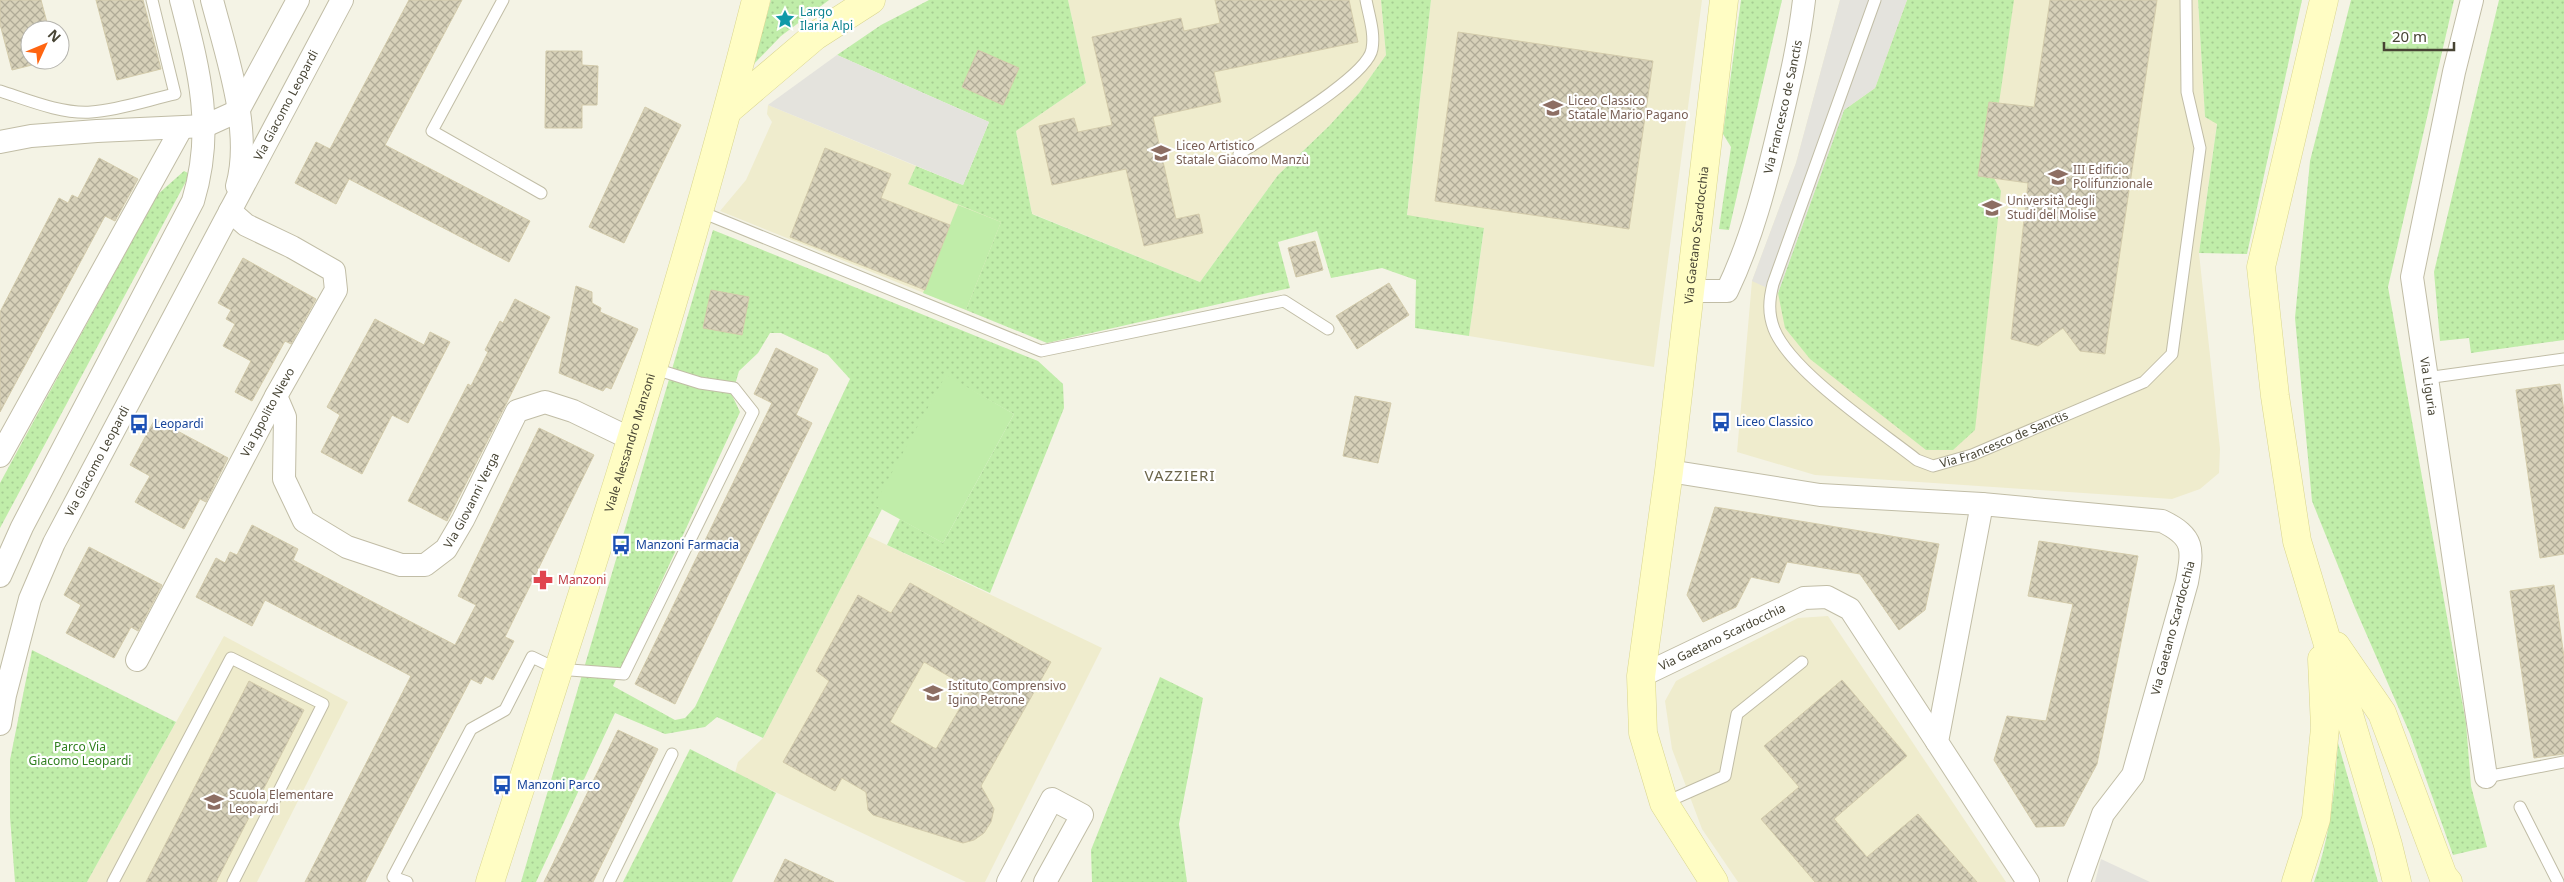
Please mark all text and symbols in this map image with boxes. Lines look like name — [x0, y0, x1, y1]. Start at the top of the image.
place label: Largo Ilaria Alpi — [800, 3, 853, 34]
place icon: Largo Ilaria Alpi — [774, 8, 796, 30]
north arrow — [20, 20, 70, 70]
scale bar — [2384, 20, 2454, 52]
text: N — [44, 25, 66, 46]
text: 20 m — [2392, 26, 2427, 46]
street label: Via Francesco de Sanctis — [1759, 38, 1806, 175]
street label: Via Giacomo Leopardi — [249, 47, 322, 163]
place label: Liceo Classico Statale Mario Pagano — [1568, 92, 1689, 123]
school or university icon: Liceo Classico Statale Mario Pagano — [1542, 97, 1564, 119]
place label: Liceo Artistico Statale Giacomo Manzù — [1176, 137, 1309, 168]
school or university icon: Liceo Artistico Statale Giacomo Manzù — [1150, 142, 1172, 164]
place label: III Edificio Polifunzionale — [2073, 161, 2153, 192]
street label: Via Gaetano Scardocchia — [1680, 165, 1713, 305]
school or university icon: III Edificio Polifunzionale — [2047, 166, 2069, 188]
place label: Università degli Studi del Molise — [2007, 192, 2096, 223]
school or university icon: Università degli Studi del Molise — [1981, 197, 2003, 219]
street label: Via Liguria — [2416, 356, 2441, 417]
street label: Via Ippolito Nievo — [236, 364, 298, 460]
street label: Viale Alessandro Manzoni — [600, 371, 659, 514]
street label: Via Giacomo Leopardi — [61, 403, 133, 519]
street label: Via Francesco de Sanctis — [1938, 406, 2071, 472]
bus stop icon: Liceo Classico — [1710, 411, 1732, 433]
bus stop icon: Leopardi — [128, 413, 150, 435]
place label: Liceo Classico — [1736, 413, 1813, 430]
place label: Leopardi — [154, 415, 204, 432]
street label: Via Giovanni Verga — [439, 449, 503, 551]
district label: VAZZIERI — [1145, 465, 1216, 485]
bus stop icon: Manzoni Farmacia — [610, 534, 632, 556]
place label: Manzoni Farmacia — [636, 536, 739, 553]
street label: Via Gaetano Scardocchia — [2146, 559, 2199, 697]
pharmacy icon: Manzoni — [532, 569, 554, 591]
place label: Manzoni — [558, 571, 606, 588]
street label: Via Gaetano Scardocchia — [1656, 599, 1788, 674]
place label: Istituto Comprensivo Igino Petrone — [948, 677, 1066, 708]
school or university icon: Istituto Comprensivo Igino Petrone — [922, 682, 944, 704]
park label: Parco Via Giacomo Leopardi — [29, 738, 131, 769]
bus stop icon: Manzoni Parco — [491, 774, 513, 796]
place label: Manzoni Parco — [517, 776, 600, 793]
place label: Scuola Elementare Leopardi — [229, 786, 334, 817]
school or university icon: Scuola Elementare Leopardi — [203, 791, 225, 813]

